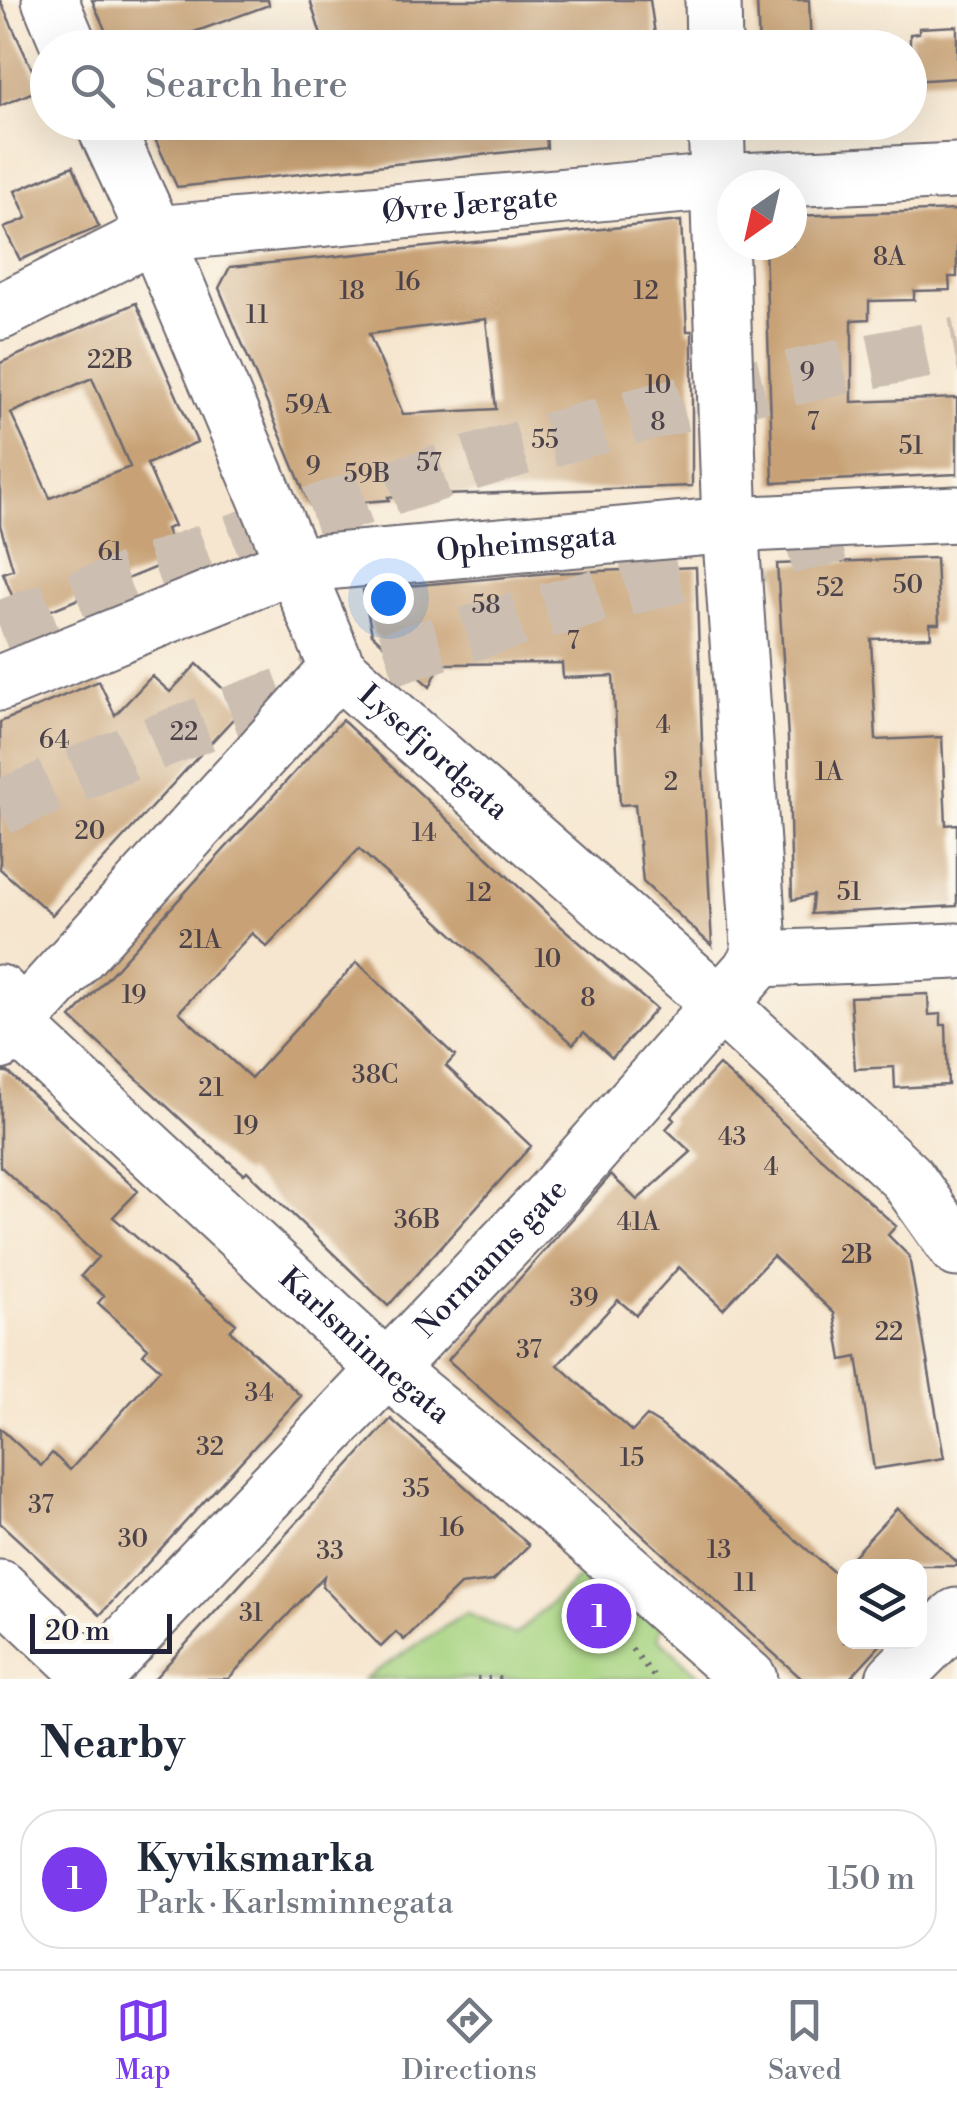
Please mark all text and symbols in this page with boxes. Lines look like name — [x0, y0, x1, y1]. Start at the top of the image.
search box — [30, 30, 927, 140]
icon: search — [65, 58, 120, 113]
text: Search here — [145, 62, 348, 109]
north arrow — [717, 170, 807, 260]
street label: Øvre Jærgate — [381, 178, 560, 232]
house number: 8A — [873, 242, 906, 273]
house number: 16 — [395, 267, 421, 298]
house number: 18 — [339, 276, 365, 307]
house number: 12 — [633, 276, 659, 307]
house number: 11 — [246, 300, 268, 331]
house number: 22B — [87, 345, 133, 376]
house number: 9 — [799, 357, 815, 388]
house number: 10 — [645, 370, 671, 401]
house number: 59A — [285, 390, 332, 421]
house number: 8 — [650, 407, 666, 438]
house number: 7 — [807, 407, 820, 438]
house number: 55 — [531, 425, 559, 456]
house number: 51 — [899, 431, 923, 462]
house number: 57 — [416, 448, 442, 479]
house number: 9 — [305, 451, 321, 482]
house number: 59B — [344, 459, 390, 490]
street label: Opheimsgata — [435, 516, 618, 571]
house number: 61 — [97, 537, 123, 568]
house number: 50 — [893, 570, 923, 601]
your location — [363, 573, 414, 624]
house number: 52 — [816, 573, 844, 604]
house number: 58 — [471, 590, 501, 621]
house number: 7 — [567, 626, 580, 657]
street label: Lysefjordgata — [350, 676, 517, 829]
house number: 4 — [656, 710, 671, 741]
house number: 22 — [170, 717, 198, 748]
house number: 64 — [39, 725, 69, 756]
house number: 1A — [815, 757, 844, 788]
house number: 2 — [664, 767, 678, 798]
house number: 20 — [75, 816, 105, 847]
house number: 14 — [412, 818, 436, 849]
house number: 51 — [837, 877, 861, 908]
house number: 12 — [466, 878, 492, 909]
house number: 21A — [179, 925, 222, 956]
house number: 10 — [535, 944, 561, 975]
house number: 19 — [121, 980, 147, 1011]
house number: 8 — [580, 983, 596, 1014]
house number: 38C — [352, 1060, 398, 1091]
house number: 21 — [198, 1073, 224, 1104]
house number: 19 — [233, 1111, 259, 1142]
house number: 43 — [718, 1122, 746, 1153]
house number: 4 — [764, 1152, 779, 1183]
street label: Normanns gate — [407, 1171, 576, 1346]
house number: 36B — [394, 1205, 440, 1236]
house number: 41A — [617, 1207, 660, 1238]
house number: 2B — [841, 1240, 873, 1271]
street label: Karlsminnegata — [271, 1260, 458, 1433]
house number: 39 — [570, 1283, 598, 1314]
house number: 22 — [875, 1317, 903, 1348]
house number: 37 — [516, 1335, 542, 1366]
house number: 34 — [244, 1378, 274, 1409]
house number: 32 — [196, 1432, 224, 1463]
house number: 15 — [620, 1443, 644, 1474]
house number: 35 — [402, 1474, 430, 1505]
house number: 37 — [28, 1490, 54, 1521]
house number: 16 — [439, 1513, 465, 1544]
house number: 30 — [118, 1524, 148, 1555]
house number: 13 — [707, 1535, 731, 1566]
house number: 33 — [316, 1536, 344, 1567]
map controls — [837, 1559, 927, 1649]
button: layers — [837, 1559, 927, 1649]
house number: 11 — [734, 1568, 756, 1599]
pin: 1 — [566, 1578, 632, 1654]
house number: 31 — [239, 1598, 263, 1629]
scale bar — [30, 1609, 172, 1654]
text: 20 m — [45, 1614, 110, 1649]
text: Nearby — [40, 1718, 185, 1771]
text: Kyviksmarka — [137, 1836, 374, 1883]
text: 1 — [67, 1859, 82, 1899]
text: 150 m — [828, 1859, 915, 1899]
text: Park · Karlsminnegata — [137, 1883, 453, 1923]
tab: Map — [116, 1993, 171, 2088]
tab: Directions — [402, 1993, 537, 2088]
tab: Saved — [768, 1993, 841, 2088]

